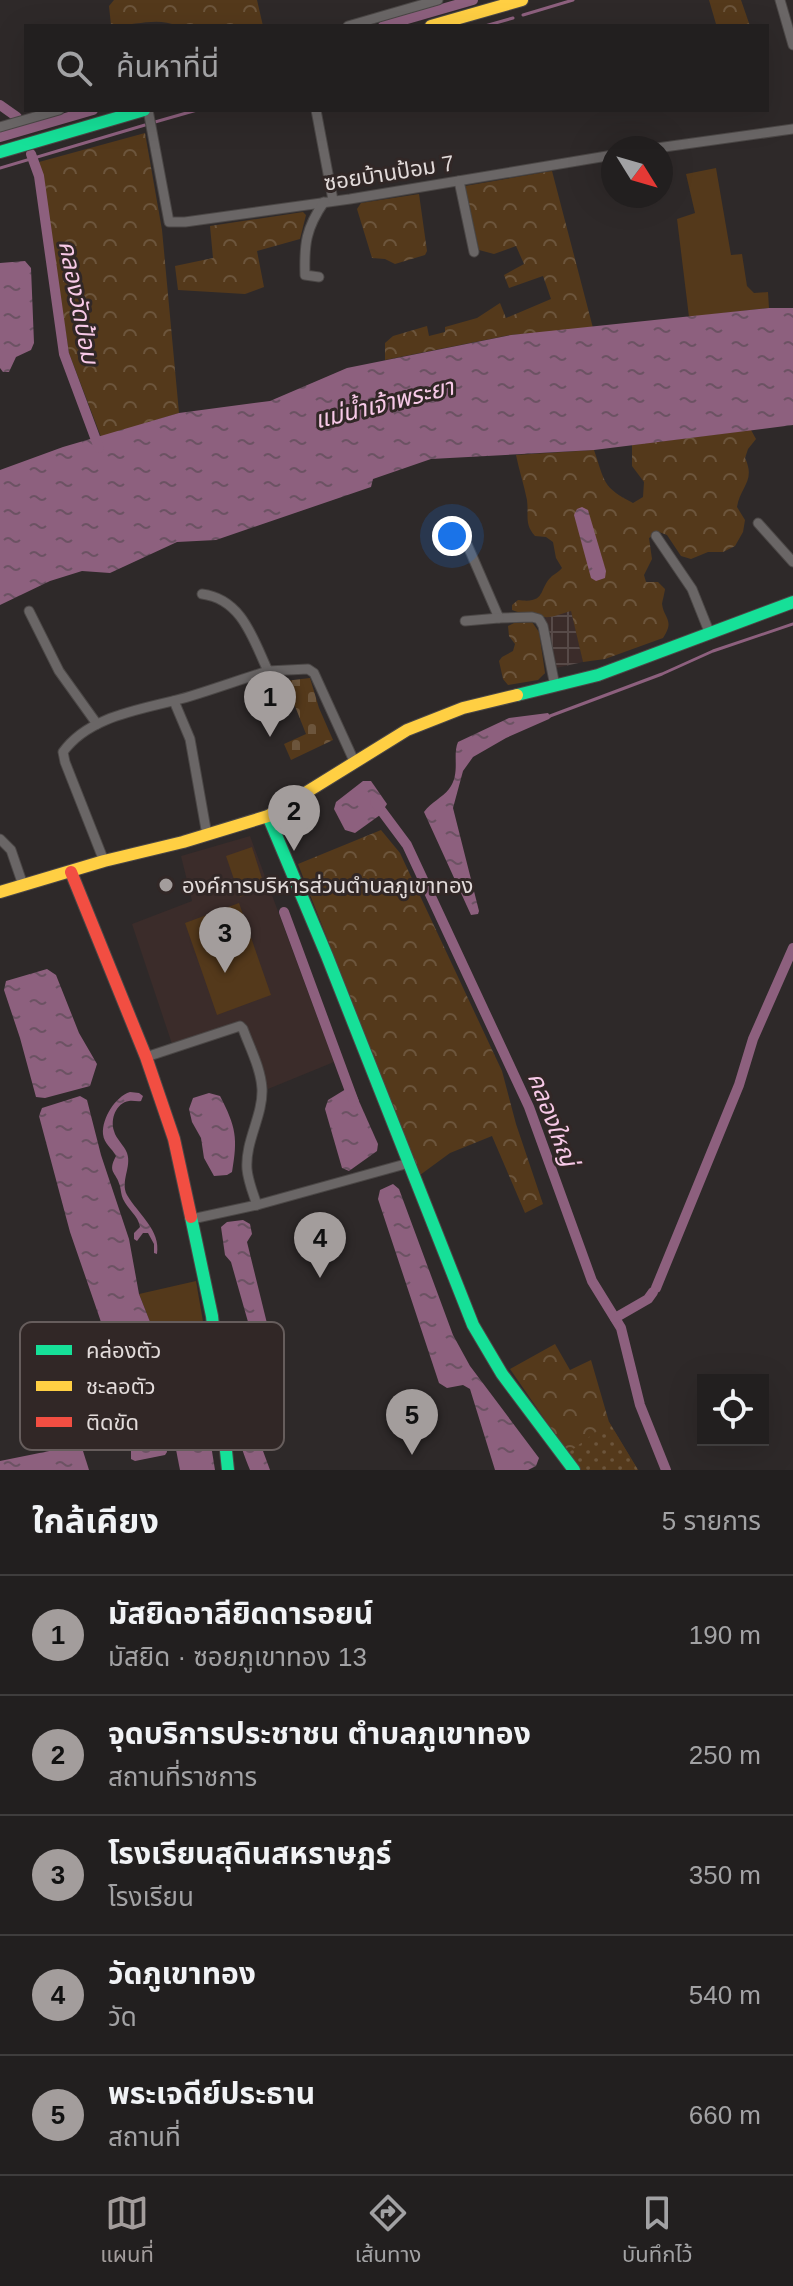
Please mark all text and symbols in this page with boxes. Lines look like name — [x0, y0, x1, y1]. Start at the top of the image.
search box — [24, 24, 769, 112]
icon: search — [52, 46, 96, 90]
text: ค้นหาที่นี่ — [116, 50, 219, 83]
north arrow — [601, 136, 673, 208]
street label: ซอยบ้านป้อม 7 — [322, 150, 456, 196]
water label: คลองวัดป้อม — [54, 238, 105, 368]
water label: แม่น้ำเจ้าพระยา — [311, 369, 457, 433]
your location — [432, 516, 472, 556]
pin: 1 — [244, 671, 296, 737]
pin: 2 — [268, 785, 320, 851]
place label: องค์การบริหารส่วนตำบลภูเขาทอง — [182, 873, 473, 899]
marker: องค์การบริหารส่วนตำบลภูเขาทอง — [157, 876, 175, 894]
pin: 3 — [199, 907, 251, 973]
water label: คลองใหญ่ — [523, 1068, 584, 1172]
pin: 4 — [294, 1212, 346, 1278]
legend — [20, 1322, 284, 1450]
text: คล่องตัว — [86, 1338, 161, 1363]
text: ชะลอตัว — [86, 1374, 156, 1399]
map controls — [697, 1374, 769, 1446]
button: locate — [697, 1374, 769, 1446]
pin: 5 — [386, 1389, 438, 1455]
text: ติดขัด — [86, 1410, 139, 1435]
text: ใกล้เคียง — [32, 1502, 159, 1540]
text: 5 รายการ — [662, 1506, 761, 1536]
text: มัสยิดอาลียิดดารอยน์ — [108, 1597, 373, 1630]
text: 1 — [51, 1620, 65, 1650]
text: 190 m — [689, 1620, 761, 1650]
text: มัสยิด · ซอยภูเขาทอง 13 — [108, 1642, 367, 1672]
text: จุดบริการประชาชน ตำบลภูเขาทอง — [108, 1717, 531, 1750]
text: 2 — [51, 1740, 65, 1770]
text: 250 m — [689, 1740, 761, 1770]
text: สถานที่ราชการ — [108, 1762, 257, 1792]
text: โรงเรียนสุดินสหราษฎร์ — [108, 1837, 391, 1870]
text: 3 — [51, 1860, 65, 1890]
text: 350 m — [689, 1860, 761, 1890]
text: โรงเรียน — [108, 1882, 194, 1912]
text: วัดภูเขาทอง — [108, 1957, 256, 1990]
text: 4 — [51, 1980, 65, 2010]
text: 540 m — [689, 1980, 761, 2010]
text: วัด — [108, 2002, 137, 2032]
text: พระเจดีย์ประธาน — [108, 2077, 315, 2110]
text: 5 — [51, 2100, 65, 2130]
text: 660 m — [689, 2100, 761, 2130]
text: สถานที่ — [108, 2122, 181, 2152]
tab: แผนที่ — [100, 2191, 154, 2272]
tab: เส้นทาง — [355, 2191, 421, 2272]
tab: บันทึกไว้ — [622, 2191, 693, 2272]

